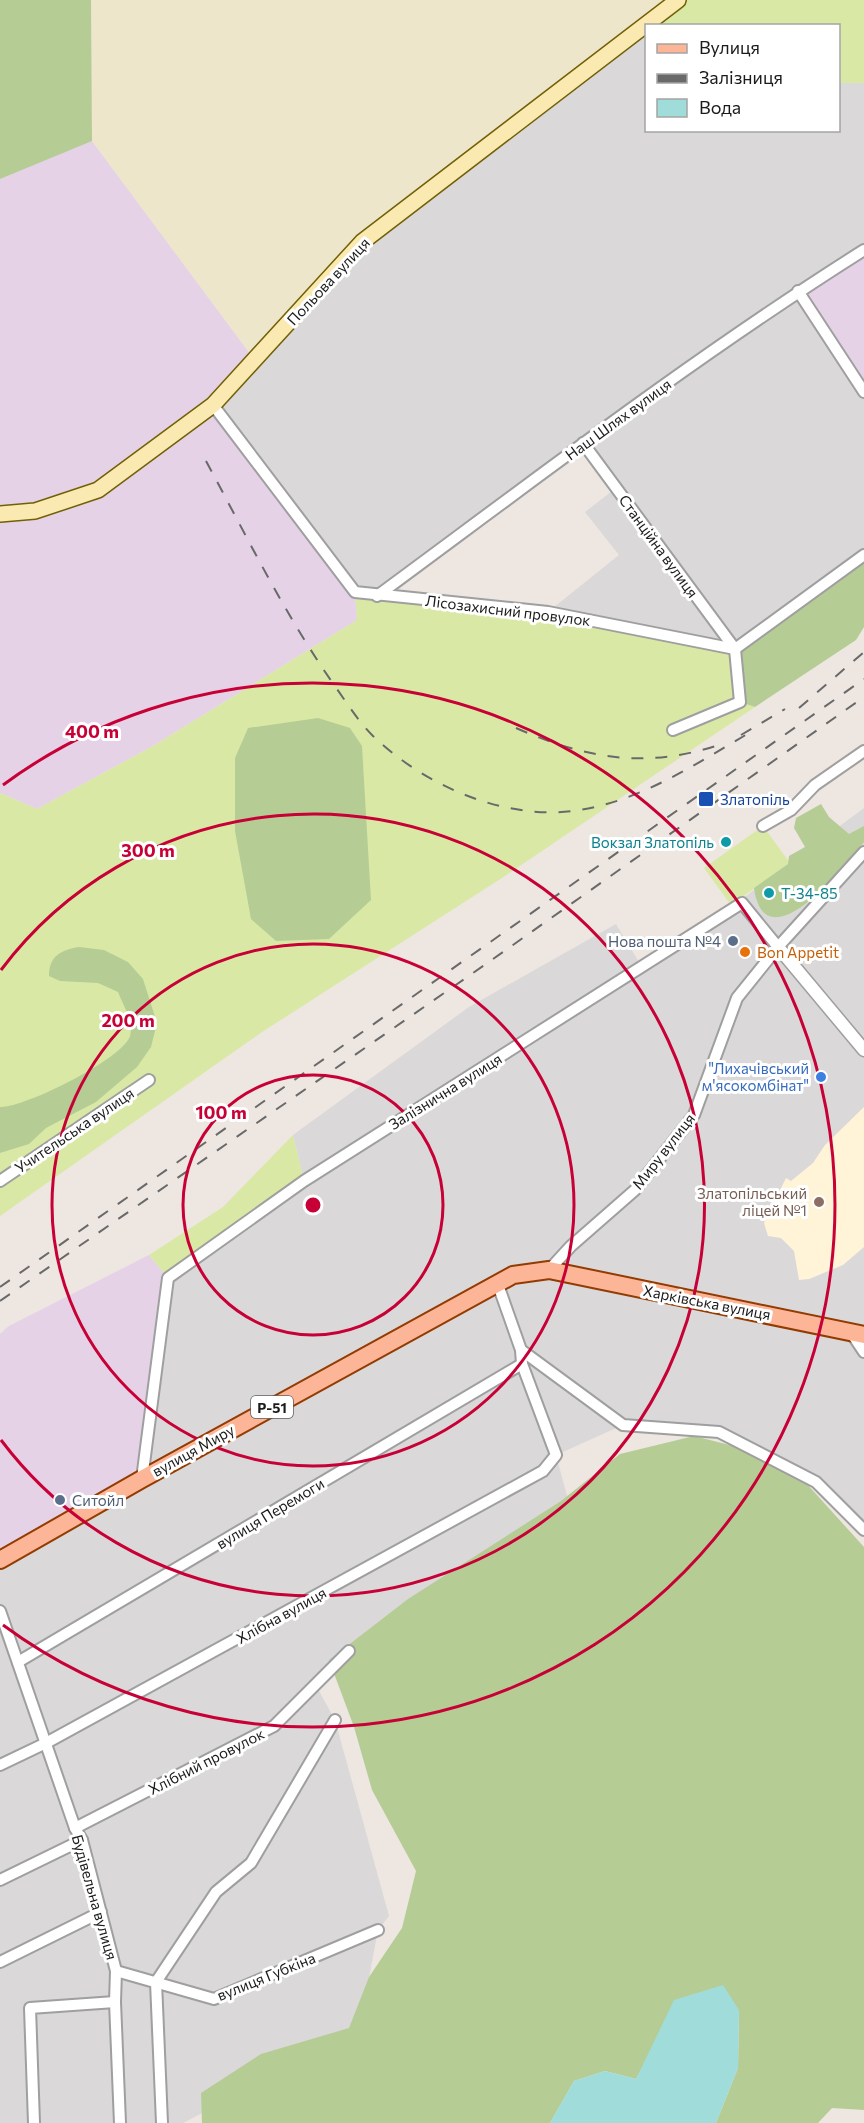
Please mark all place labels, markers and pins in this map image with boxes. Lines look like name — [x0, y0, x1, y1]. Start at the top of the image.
marker: Златопіль — [697, 790, 715, 808]
place label: Златопіль — [720, 790, 790, 808]
place label: Вокзал Златопіль — [591, 833, 714, 851]
marker: Вокзал Златопіль — [719, 835, 733, 849]
place label: Т-34-85 — [781, 884, 838, 902]
marker: Т-34-85 — [762, 886, 776, 900]
place label: Нова пошта №4 — [608, 932, 721, 950]
marker: Нова пошта №4 — [726, 934, 740, 948]
place label: Bon Appetit — [757, 943, 839, 961]
marker: Bon Appetit — [738, 945, 752, 959]
place label: "Лихачівський м'ясокомбінат" — [702, 1059, 809, 1094]
marker: "Лихачівський м'ясокомбінат" — [814, 1070, 828, 1084]
place label: Златопільський ліцей №1 — [697, 1184, 807, 1219]
centre of rings — [303, 1195, 323, 1215]
marker: Златопільський ліцей №1 — [812, 1195, 826, 1209]
place label: Ситойл — [72, 1491, 124, 1509]
marker: Ситойл — [53, 1493, 67, 1507]

